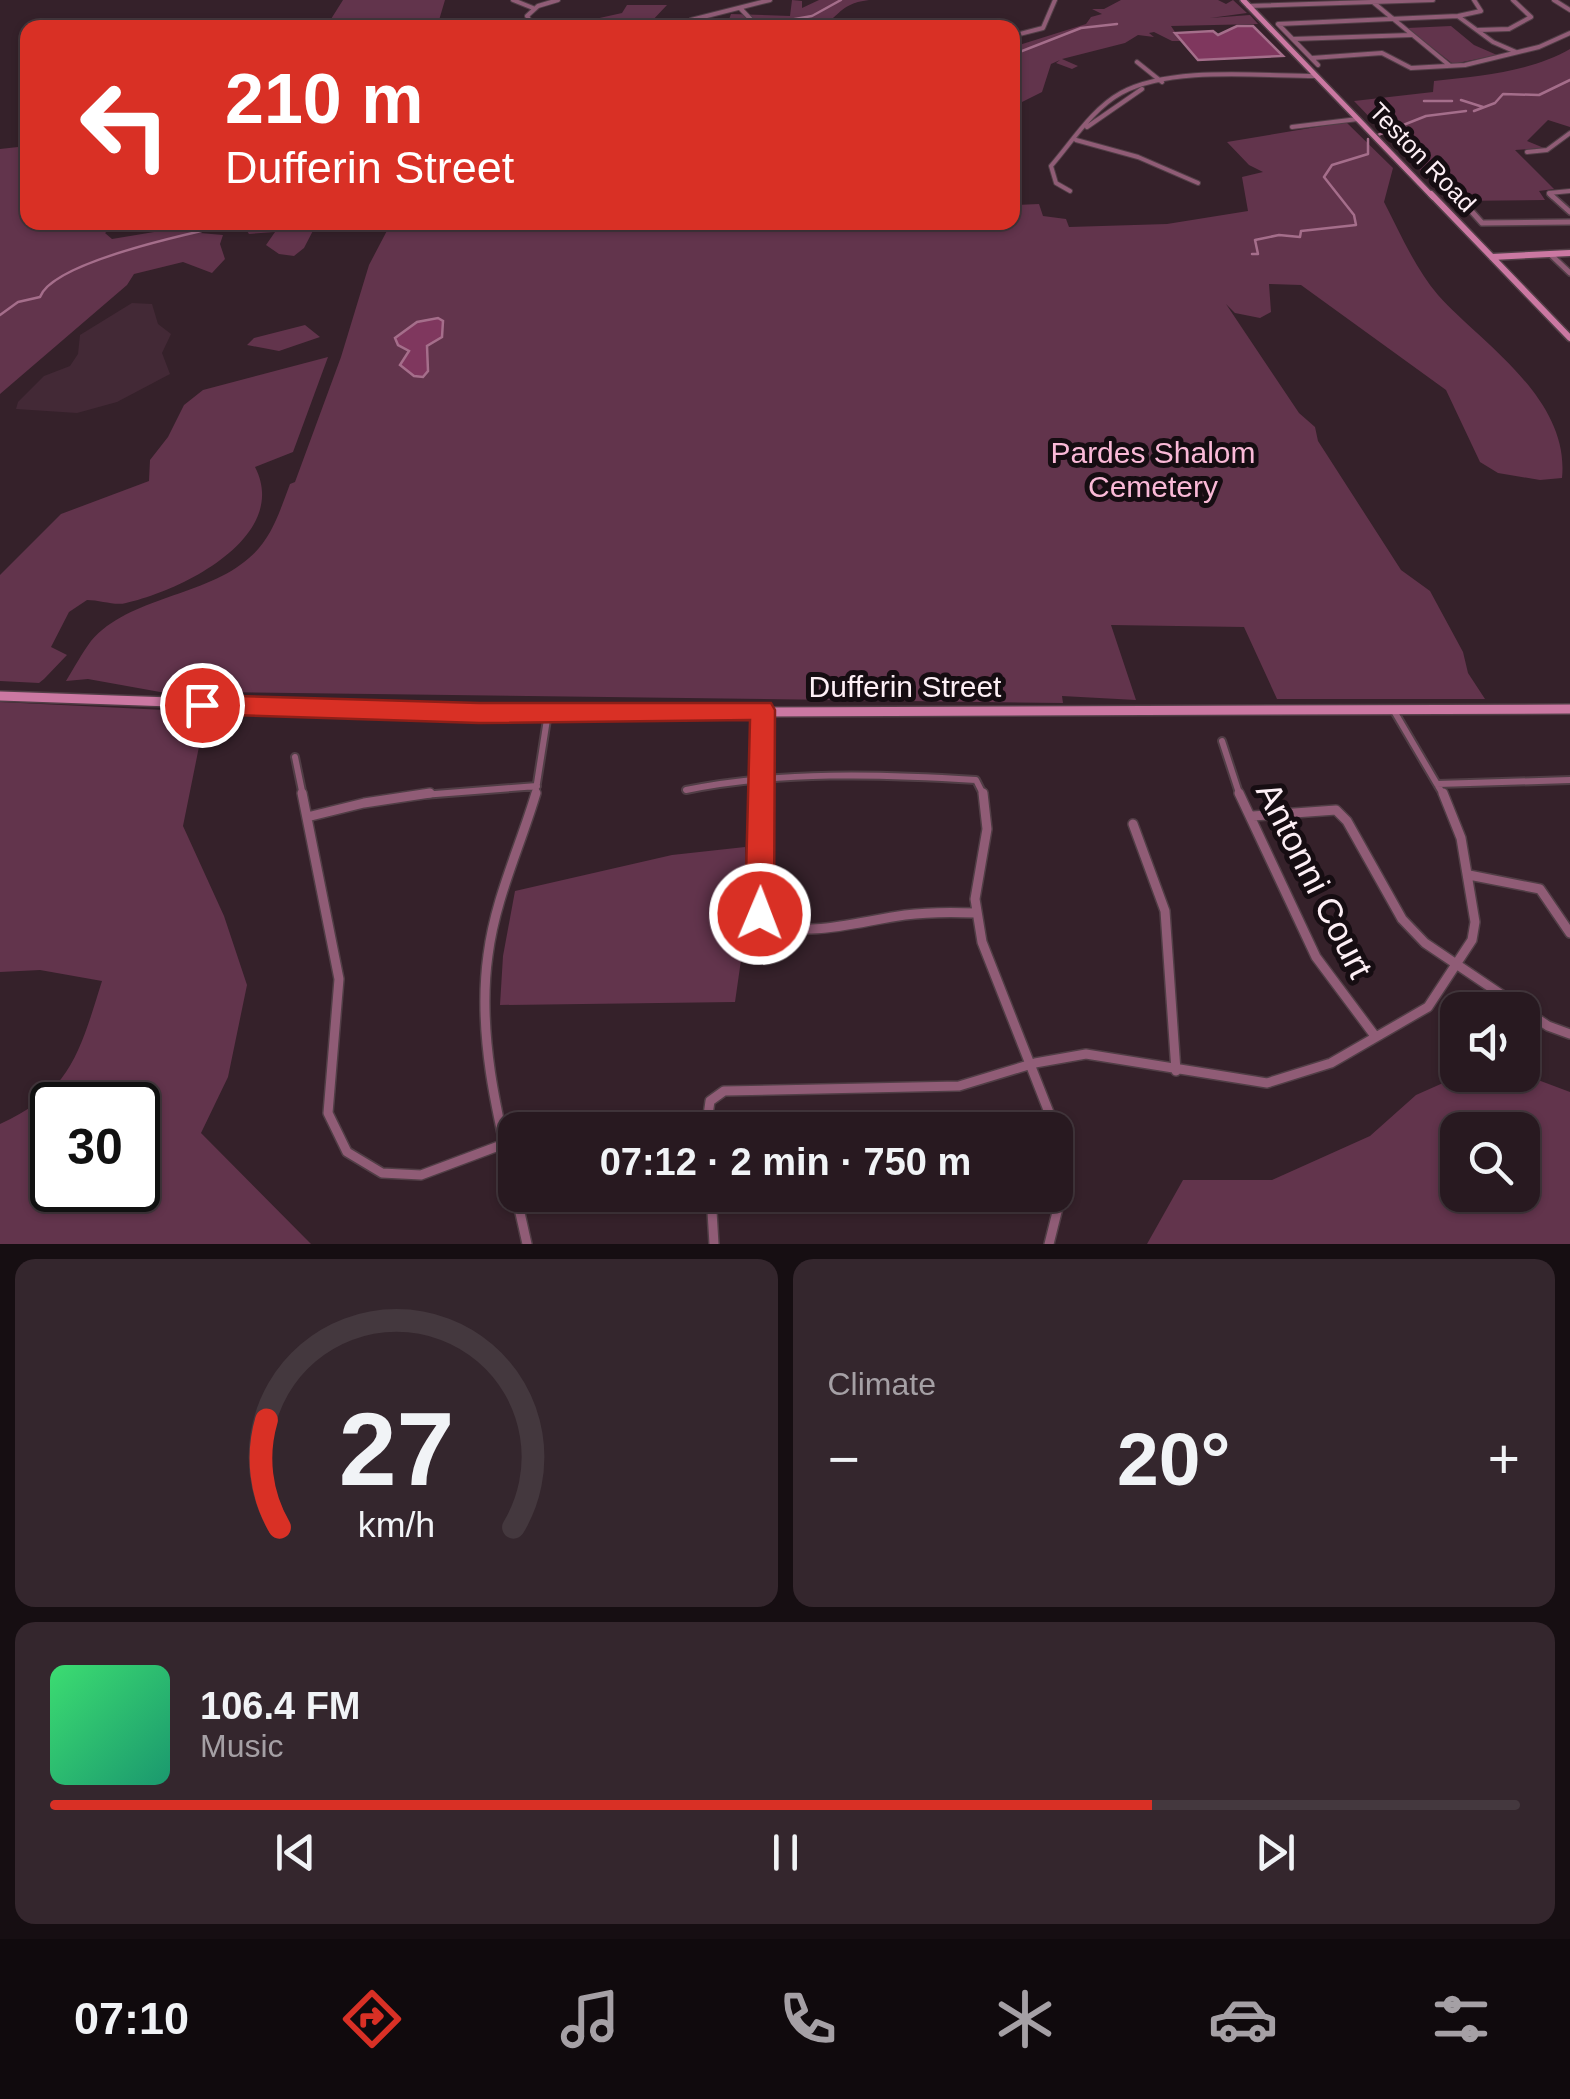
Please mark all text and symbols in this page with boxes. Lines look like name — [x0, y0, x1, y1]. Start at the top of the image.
icon: left — [60, 60, 190, 190]
text: 210 m — [225, 60, 423, 138]
street label: Teston Road — [1364, 97, 1482, 217]
text: Dufferin Street — [225, 142, 514, 193]
park label: Pardes Shalom Cemetery — [1050, 436, 1256, 503]
pin — [160, 663, 245, 748]
street label: Dufferin Street — [809, 670, 1002, 703]
icon: arrive — [175, 678, 230, 733]
street label: Antonni Court — [1249, 776, 1381, 984]
position arrow — [708, 862, 812, 966]
map controls — [1440, 992, 1540, 1212]
button: sound — [1440, 992, 1540, 1092]
speed limit sign: 30 — [30, 1082, 160, 1212]
button: search — [1440, 1112, 1540, 1212]
text: 07:12 · 2 min · 750 m — [600, 1141, 971, 1183]
text: Climate — [828, 1366, 936, 1402]
text: 27 — [338, 1391, 454, 1507]
text: 20° — [1117, 1417, 1230, 1501]
text: − — [828, 1428, 860, 1490]
text: + — [1488, 1428, 1520, 1490]
text: km/h — [358, 1505, 435, 1545]
text: 106.4 FM — [200, 1685, 361, 1727]
text: Music — [200, 1728, 284, 1764]
icon: previous — [268, 1825, 323, 1880]
icon: pause — [758, 1825, 813, 1880]
icon: next — [1248, 1825, 1303, 1880]
icon: directions — [337, 1984, 407, 2054]
icon: music — [555, 1984, 625, 2054]
icon: phone — [773, 1984, 843, 2054]
icon: climate — [990, 1984, 1060, 2054]
icon: car — [1208, 1984, 1278, 2054]
icon: filters — [1426, 1984, 1496, 2054]
text: 07:10 — [74, 1993, 189, 2044]

